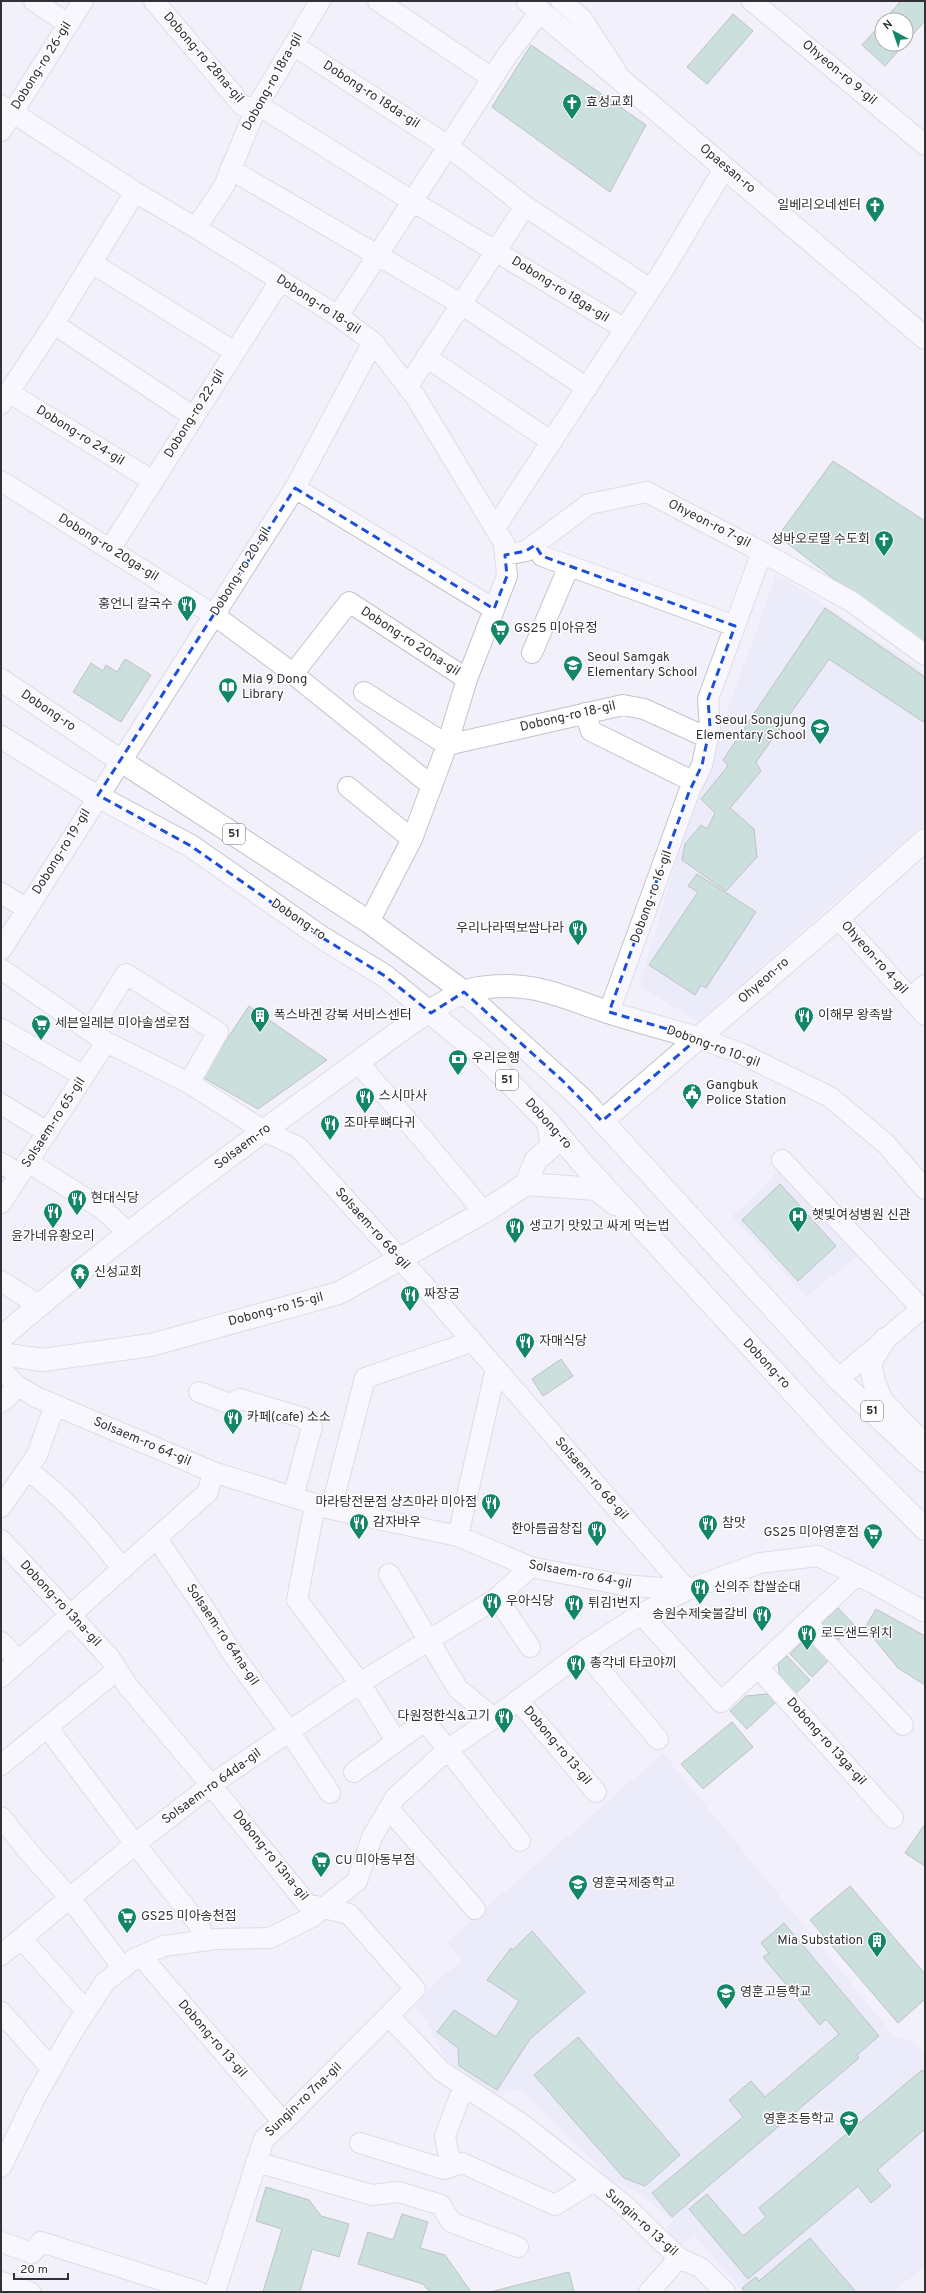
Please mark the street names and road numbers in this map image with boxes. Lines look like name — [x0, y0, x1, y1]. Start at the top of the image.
street label: Dobong-ro 28na-gil — [159, 9, 247, 107]
street label: Dobong-ro 26-gil — [9, 19, 75, 113]
street label: Dobong-ro 18ra-gil — [239, 30, 307, 134]
street label: Ohyeon-ro 9-gil — [798, 37, 880, 109]
street label: Dobong-ro 18da-gil — [320, 58, 422, 132]
street label: Opaesan-ro — [696, 141, 758, 197]
street label: Dobong-ro 18ga-gil — [508, 253, 612, 327]
street label: Dobong-ro 18-gil — [273, 272, 363, 338]
street label: Dobong-ro 22-gil — [161, 367, 229, 461]
street label: Dobong-ro 24-gil — [33, 402, 127, 470]
street label: Ohyeon-ro 7-gil — [665, 496, 753, 552]
street label: Dobong-ro 20ga-gil — [55, 511, 161, 585]
street label: Dobong-ro 20-gil — [207, 525, 275, 619]
street label: Dobong-ro 20na-gil — [357, 604, 463, 680]
street label: Dobong-ro — [18, 687, 78, 735]
street label: Dobong-ro 18-gil — [519, 698, 617, 736]
street label: Dobong-ro 19-gil — [29, 806, 95, 898]
road number: 51 — [223, 824, 245, 844]
street label: Dobong-ro 16-gil — [628, 848, 676, 946]
street label: Dobong-ro — [268, 896, 328, 944]
street label: Ohyeon-ro 4-gil — [837, 918, 911, 998]
street label: Ohyeon-ro — [735, 954, 793, 1008]
street label: Dobong-ro 10-gil — [664, 1023, 762, 1071]
road number: 51 — [496, 1070, 518, 1090]
street label: Solsaem-ro 65-gil — [19, 1075, 89, 1171]
street label: Dobong-ro — [521, 1095, 575, 1153]
street label: Solsaem-ro — [212, 1121, 274, 1173]
street label: Solsaem-ro 68-gil — [331, 1185, 413, 1273]
street label: Dobong-ro 15-gil — [227, 1290, 325, 1330]
street label: Dobong-ro — [739, 1336, 793, 1392]
road number: 51 — [861, 1401, 883, 1421]
street label: Solsaem-ro 64-gil — [91, 1414, 193, 1470]
street label: Solsaem-ro 68-gil — [551, 1434, 631, 1524]
street label: Solsaem-ro 64-gil — [527, 1557, 633, 1593]
street label: Dobong-ro 13na-gil — [16, 1558, 104, 1650]
street label: Solsaem-ro 64na-gil — [182, 1581, 262, 1689]
street label: Dobong-ro 13ga-gil — [783, 1695, 869, 1789]
street label: Dobong-ro 13-gil — [519, 1703, 595, 1789]
street label: Solsaem-ro 64da-gil — [159, 1746, 265, 1828]
street label: Dobong-ro 13na-gil — [229, 1807, 311, 1905]
street label: Dobong-ro 13-gil — [174, 1997, 250, 2081]
street label: Sungin-ro 7na-gil — [262, 2059, 346, 2141]
street label: Sungin-ro 13-gil — [601, 2186, 681, 2260]

